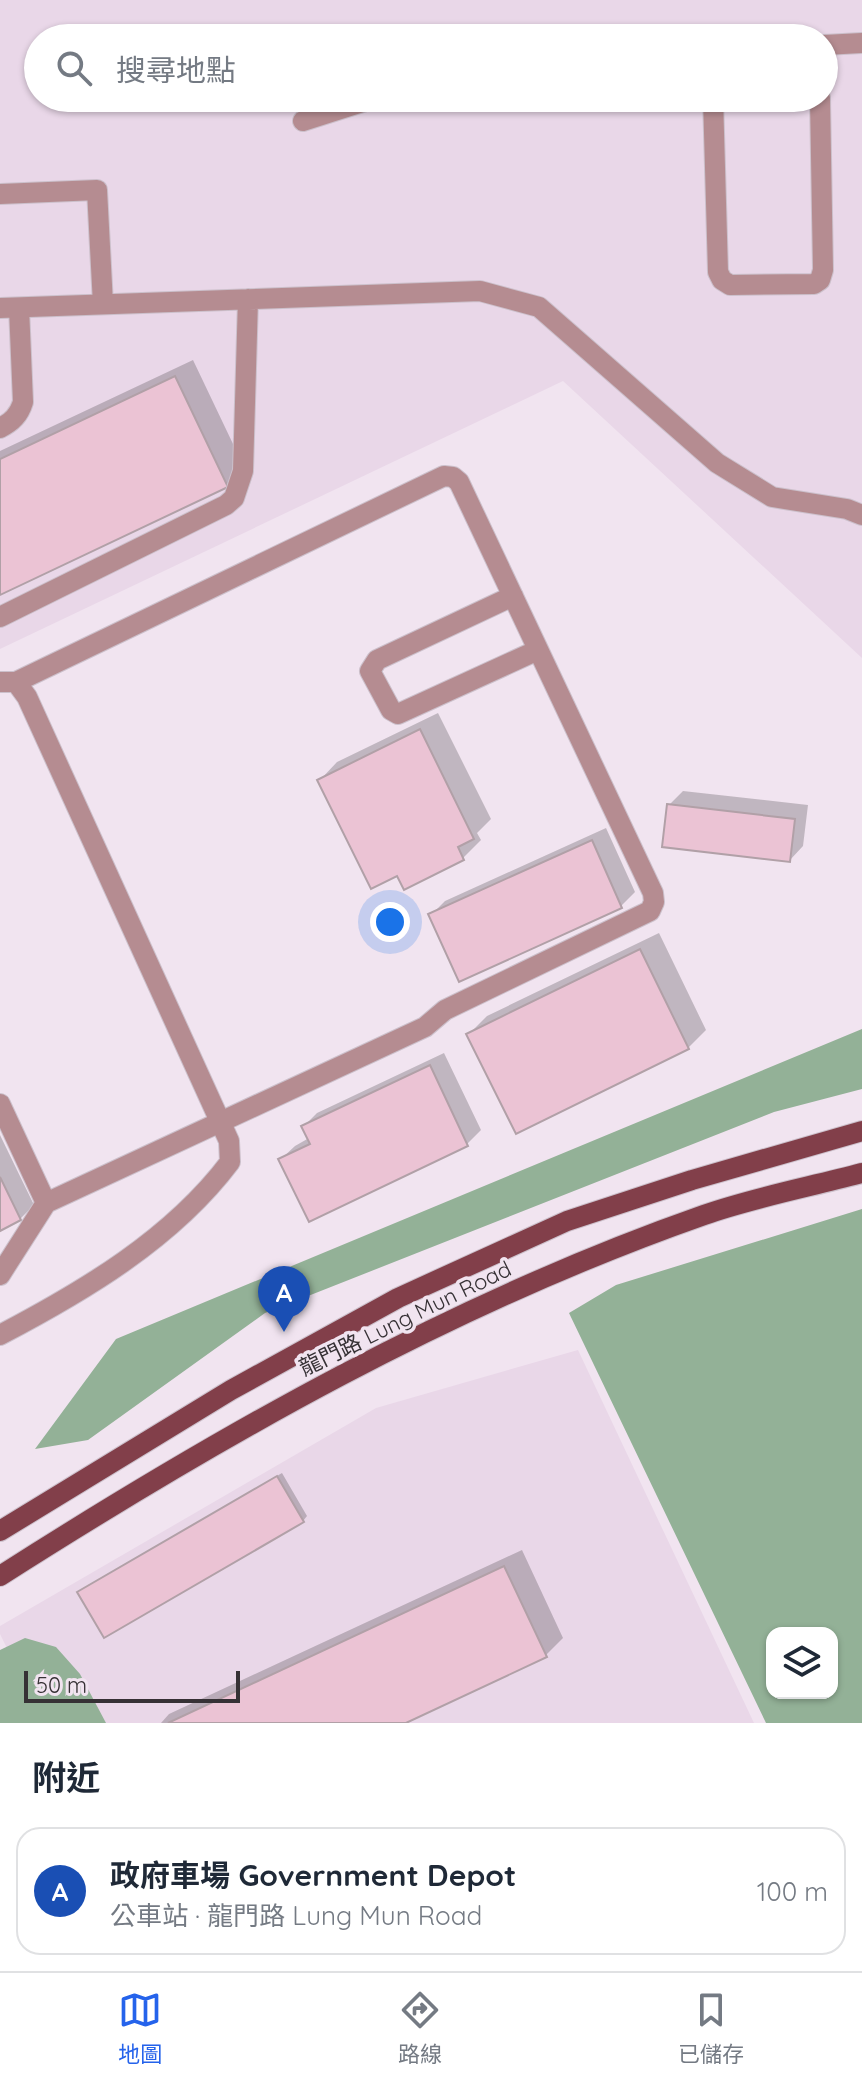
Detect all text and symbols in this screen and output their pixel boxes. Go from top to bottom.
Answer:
search box [24,24,838,112]
icon: search [52,46,96,90]
text: 搜尋地點 [116,51,236,89]
your location [370,902,410,942]
street label: 龍門路 Lung Mun Road [294,1254,516,1382]
pin: A [258,1266,310,1332]
map controls [766,1627,838,1699]
button: layers [766,1627,838,1699]
scale bar [24,1667,240,1703]
text: 50 m [36,1671,87,1699]
text: 附近 [32,1756,100,1799]
text: 政府車場 Government Depot [110,1856,516,1894]
text: A [52,1875,68,1908]
text: 100 m [757,1875,828,1908]
text: 公車站 · 龍門路 Lung Mun Road [110,1899,482,1932]
tab: 地圖 [118,1988,162,2068]
tab: 路線 [398,1988,442,2068]
tab: 已儲存 [678,1988,744,2068]

